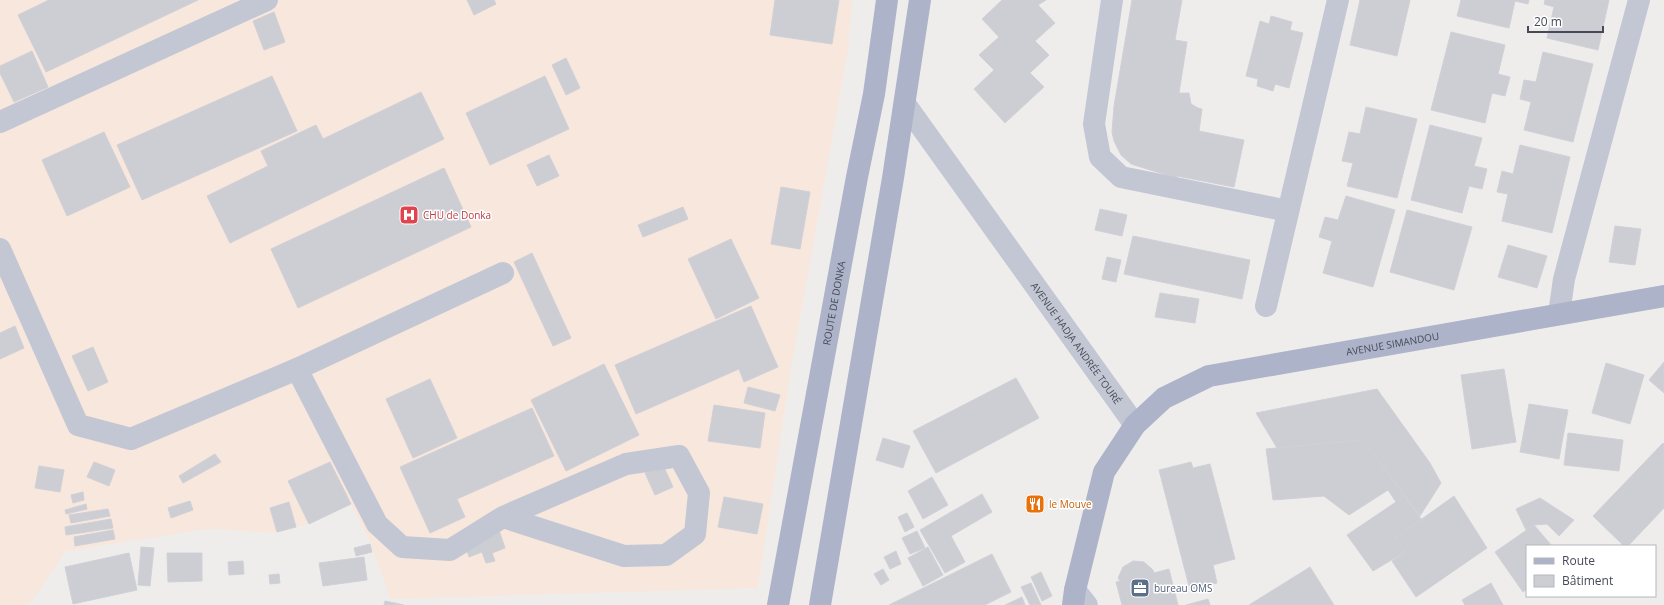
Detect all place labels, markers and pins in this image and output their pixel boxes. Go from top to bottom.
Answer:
hospital icon: CHU de Donka [398,204,420,226]
place label: CHU de Donka [423,208,491,222]
restaurant icon: le Mouve [1024,493,1046,515]
place label: le Mouve [1049,497,1092,511]
office icon: bureau OMS [1129,577,1151,599]
place label: bureau OMS [1154,581,1213,595]

